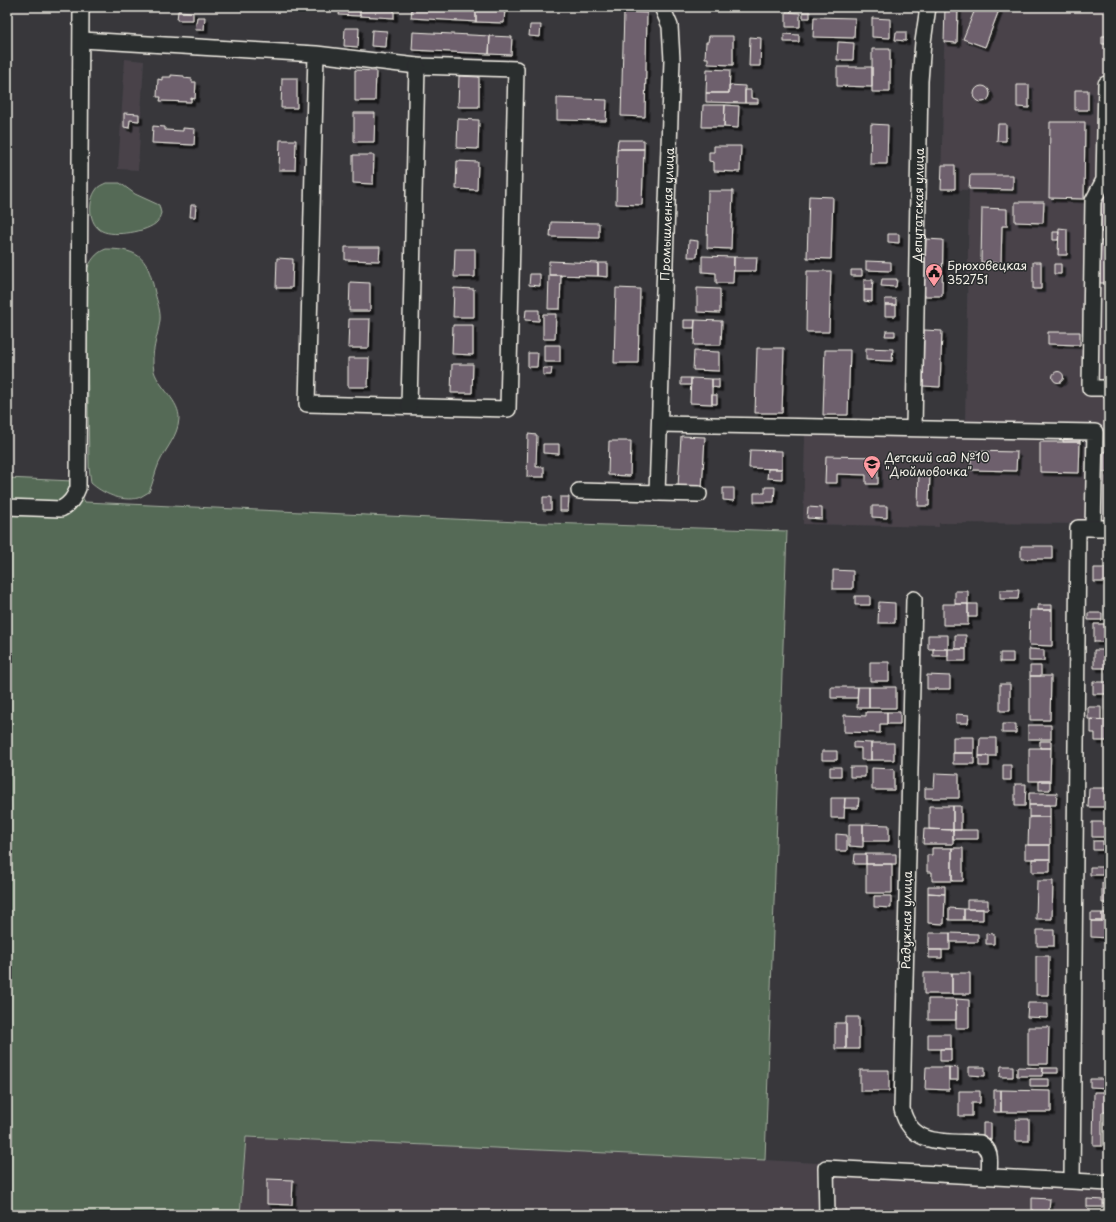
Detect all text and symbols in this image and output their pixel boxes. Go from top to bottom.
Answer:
street label: Промышленная улица [655,147,678,281]
street label: Депутатская улица [908,147,928,263]
place label: Брюховецкая 352751 [947,256,1027,288]
public building icon: Брюховецкая 352751 [924,262,944,287]
place label: Детский сад №10 "Дюймовочка" [884,448,990,480]
school or university icon: Детский сад №10 "Дюймовочка" [862,454,882,479]
street label: Радужная улица [896,870,916,969]

